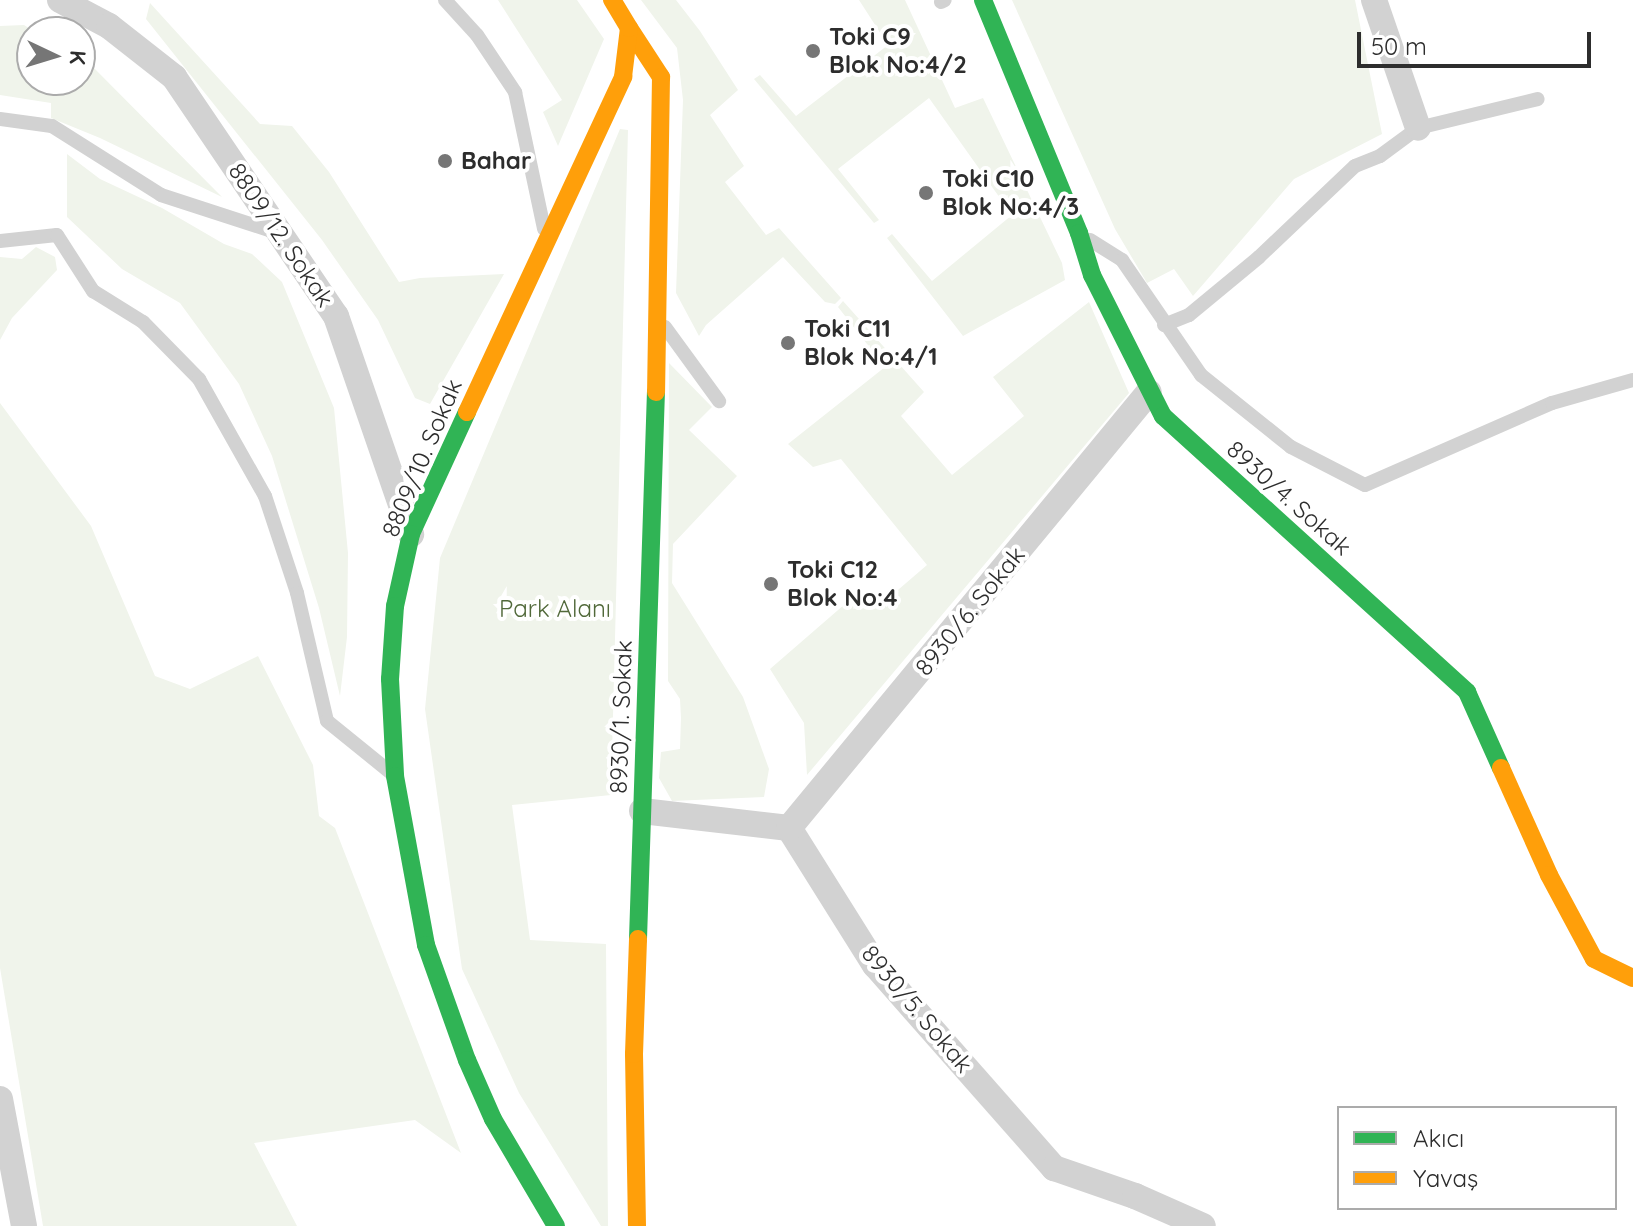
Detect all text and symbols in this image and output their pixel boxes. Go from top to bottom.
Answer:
north arrow [16,16,96,96]
scale bar [1361,16,1595,66]
place label: Toki C9 Blok No:4/2 [829,23,967,79]
text: 50 m [1371,31,1427,61]
marker: Toki C9 Blok No:4/2 [804,42,822,60]
text: K [63,49,92,66]
place label: Bahar [461,147,531,175]
marker: Bahar [436,152,454,170]
street label: 8809/12. Sokak [222,158,340,312]
place label: Toki C10 Blok No:4/3 [942,165,1079,221]
marker: Toki C10 Blok No:4/3 [917,184,935,202]
place label: Toki C11 Blok No:4/1 [804,315,937,371]
marker: Toki C11 Blok No:4/1 [779,334,797,352]
street label: 8809/10. Sokak [376,375,468,541]
street label: 8930/4. Sokak [1221,435,1357,561]
street label: 8930/6. Sokak [909,541,1031,681]
place label: Toki C12 Blok No:4 [787,556,898,612]
marker: Toki C12 Blok No:4 [762,575,780,593]
park label: Park Alanı [499,595,611,623]
street label: 8930/1. Sokak [604,640,638,794]
street label: 8930/5. Sokak [855,940,979,1078]
legend [1337,1106,1617,1210]
text: Akıcı [1413,1123,1464,1153]
text: Yavaş [1413,1163,1478,1193]

